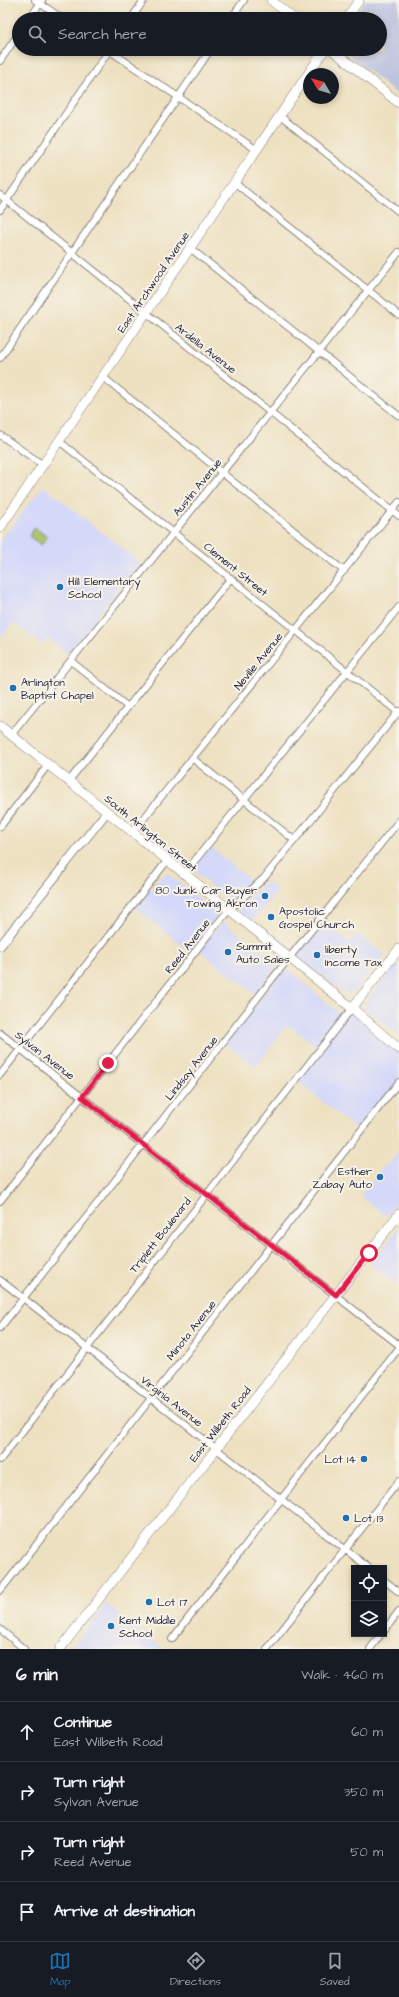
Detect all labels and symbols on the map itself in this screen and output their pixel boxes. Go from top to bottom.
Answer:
north arrow [303,68,339,104]
street label: East Archwood Avenue [114,229,193,336]
street label: Ardella Avenue [172,320,239,377]
street label: Austin Avenue [170,455,225,519]
street label: Clement Street [201,539,271,600]
place label: Hill Elementary School [68,574,141,602]
marker: Hill Elementary School [55,582,65,592]
street label: Neville Avenue [231,629,286,693]
place label: Arlington Baptist Chapel [21,675,94,703]
marker: Arlington Baptist Chapel [8,683,18,693]
street label: South Arlington Street [101,791,201,877]
place label: 80 Junk Car Buyer Towing Akron [155,883,257,912]
marker: 80 Junk Car Buyer Towing Akron [260,891,270,901]
place label: Apostolic Gospel Church [279,904,354,932]
marker: Apostolic Gospel Church [266,912,276,922]
street label: Reed Avenue [161,916,214,977]
place label: Summit Auto Sales [236,939,290,967]
place label: liberty Income Tax [325,942,383,970]
marker: Summit Auto Sales [223,947,233,957]
marker: liberty Income Tax [312,950,322,960]
street label: Sylvan Avenue [11,1027,78,1084]
street label: Lindsay Avenue [162,1033,222,1104]
route end [99,1054,117,1072]
place label: Esther Zabay Auto [312,1164,373,1193]
marker: Esther Zabay Auto [375,1172,385,1182]
street label: Triplett Boulevard [126,1194,195,1276]
route start [360,1244,378,1262]
street label: Minota Avenue [163,1297,220,1364]
street label: Virginia Avenue [137,1372,206,1431]
street label: East Wilbeth Road [186,1383,255,1465]
place label: Lot 14 [324,1452,357,1467]
marker: Lot 14 [359,1454,369,1464]
place label: Lot 13 [354,1511,384,1526]
marker: Lot 13 [341,1513,351,1523]
place label: Lot 17 [157,1595,188,1610]
marker: Lot 17 [144,1597,154,1607]
place label: Kent Middle School [119,1613,176,1641]
marker: Kent Middle School [106,1621,116,1631]

